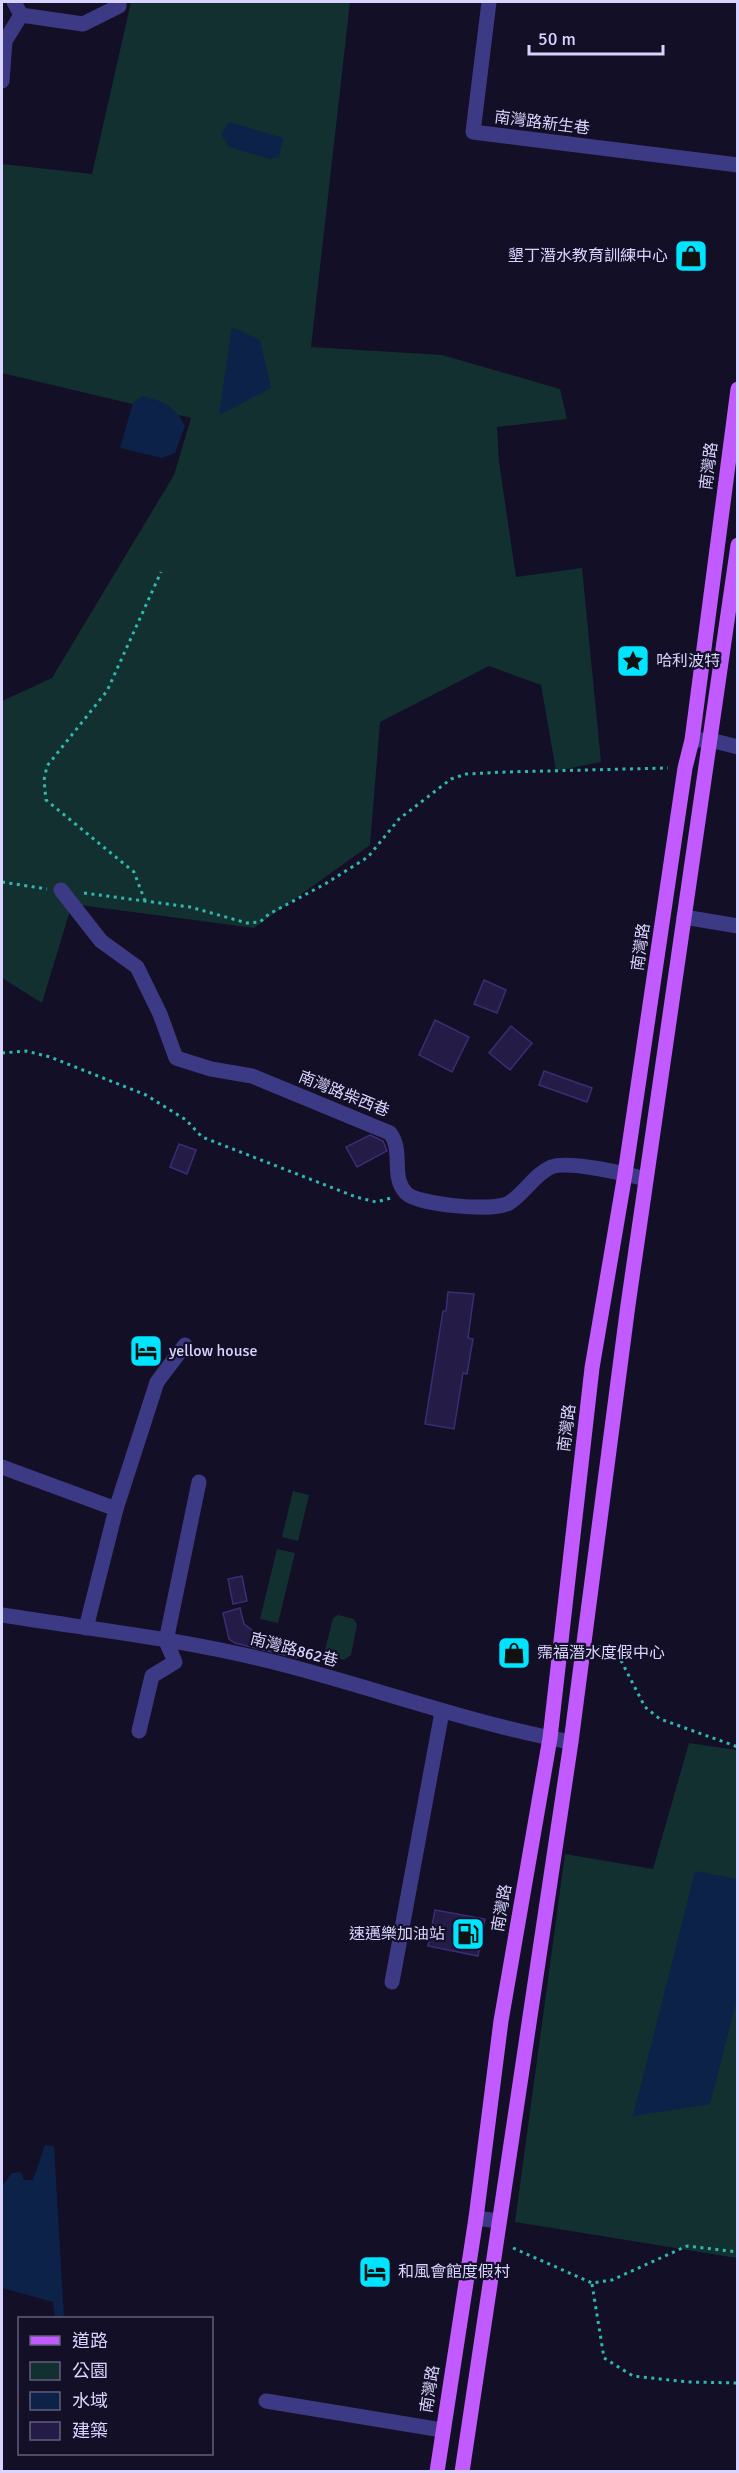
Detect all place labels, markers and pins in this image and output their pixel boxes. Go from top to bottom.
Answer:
shop icon: 墾丁潛水教育訓練中心 [673,238,709,274]
place label: 墾丁潛水教育訓練中心 [508,246,668,266]
place icon: 哈利波特 [615,643,651,679]
place label: 哈利波特 [656,651,720,671]
hotel icon: yellow house [128,1333,164,1369]
place label: yellow house [169,1341,257,1361]
shop icon: 霈福潛水度假中心 [496,1635,532,1671]
place label: 霈福潛水度假中心 [537,1643,665,1663]
fuel station icon: 速邁樂加油站 [450,1916,486,1952]
place label: 速邁樂加油站 [349,1924,445,1944]
hotel icon: 和風會館度假村 [357,2254,393,2290]
place label: 和風會館度假村 [398,2262,510,2282]

